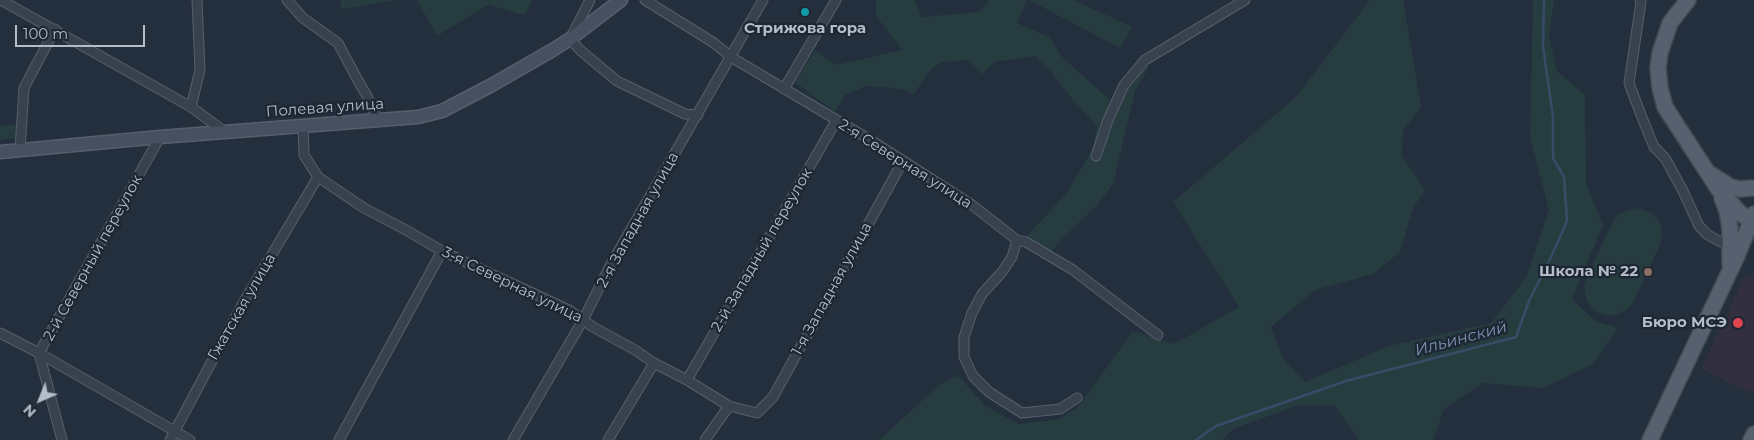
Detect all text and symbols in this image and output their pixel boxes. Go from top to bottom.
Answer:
marker: Стрижова гора [799,6,811,18]
scale bar [18,15,148,47]
place label: Стрижова гора [744,20,866,38]
text: 100 m [23,24,68,43]
street label: Полевая улица [265,95,385,121]
street label: 2-я Северная улица [835,116,975,212]
street label: 2-я Западная улица [593,149,683,291]
street label: 2-й Западный переулок [708,165,816,335]
street label: 2-й Северный переулок [40,172,146,344]
street label: 1-я Западная улица [788,219,876,359]
street label: 3-я Северная улица [439,243,585,327]
street label: Гжатская улица [204,250,280,364]
place label: Школа № 22 [1539,263,1638,281]
marker: Школа № 22 [1642,266,1654,278]
place label: Бюро МСЭ [1642,314,1727,332]
marker: Бюро МСЭ [1731,316,1745,330]
water label: Ильинский [1413,317,1509,361]
north arrow [15,375,65,425]
text: N [19,400,40,421]

